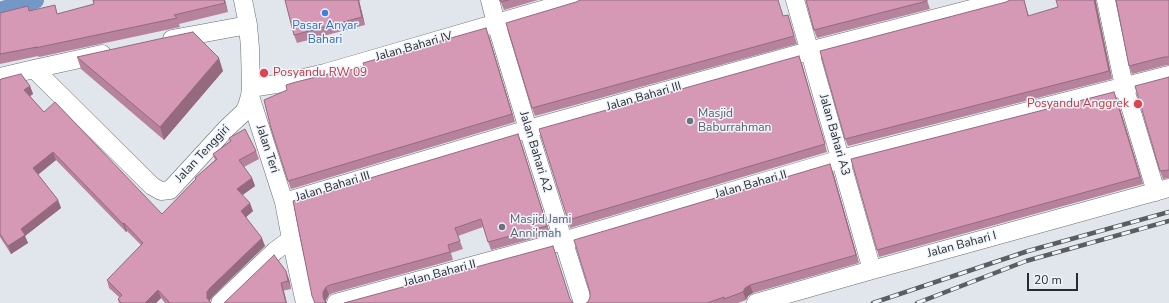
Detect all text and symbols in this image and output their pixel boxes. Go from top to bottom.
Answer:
marker: Pasar Anyar Bahari [320,8,330,18]
place label: Pasar Anyar Bahari [292,19,358,47]
street label: Jalan Bahari IV [374,29,454,65]
place label: Posyandu RW 09 [273,66,367,80]
marker: Posyandu RW 09 [258,67,270,79]
street label: Jalan Bahari III [605,79,683,115]
street label: Jalan Bahari A3 [816,93,852,177]
place label: Posyandu Anggrek [1027,97,1129,111]
marker: Posyandu Anggrek [1132,98,1144,110]
place label: Masjid Baburrahman [698,107,771,135]
street label: Jalan Bahari A2 [516,110,554,194]
marker: Masjid Baburrahman [685,116,695,126]
street label: Jalan Tenggiri [173,122,233,186]
street label: Jalan Teri [252,123,282,175]
street label: Jalan Bahari II [713,168,789,202]
street label: Jalan Bahari III [294,169,372,205]
place label: Masjid Jami Anni'mah [510,213,571,241]
marker: Masjid Jami Anni'mah [497,222,507,232]
street label: Jalan Bahari I [926,229,998,261]
street label: Jalan Bahari II [402,257,478,291]
scale bar [1029,265,1080,291]
text: 20 m [1034,272,1062,288]

